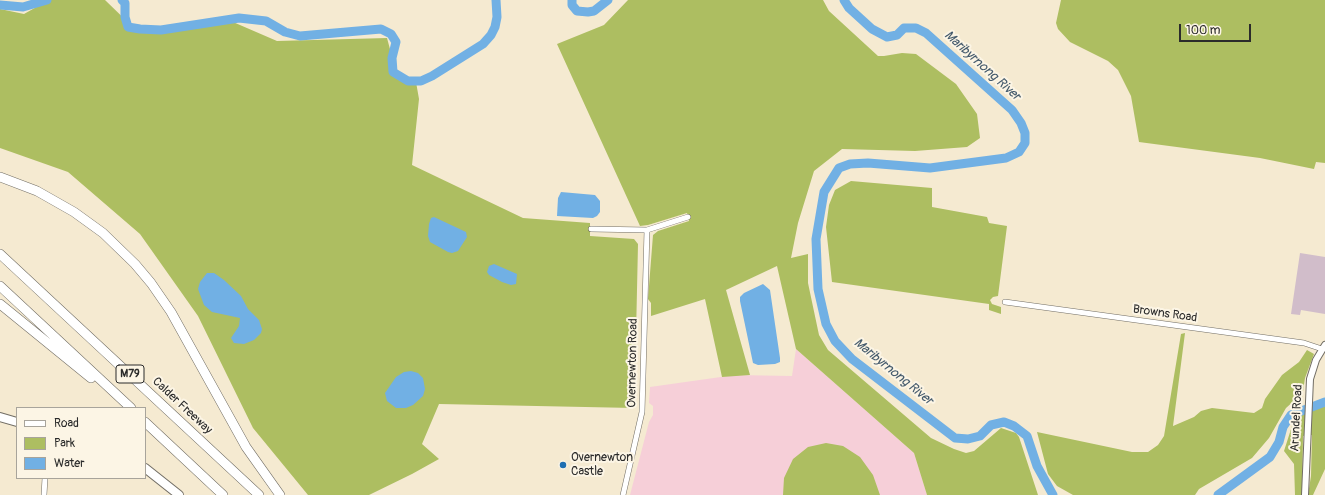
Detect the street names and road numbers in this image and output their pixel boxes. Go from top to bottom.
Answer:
street label: Browns Road [1132,302,1198,326]
street label: Overnewton Road [625,318,641,408]
road number: M79 [116,365,144,383]
street label: Calder Freeway [149,375,215,437]
street label: Arundel Road [1288,384,1306,452]

